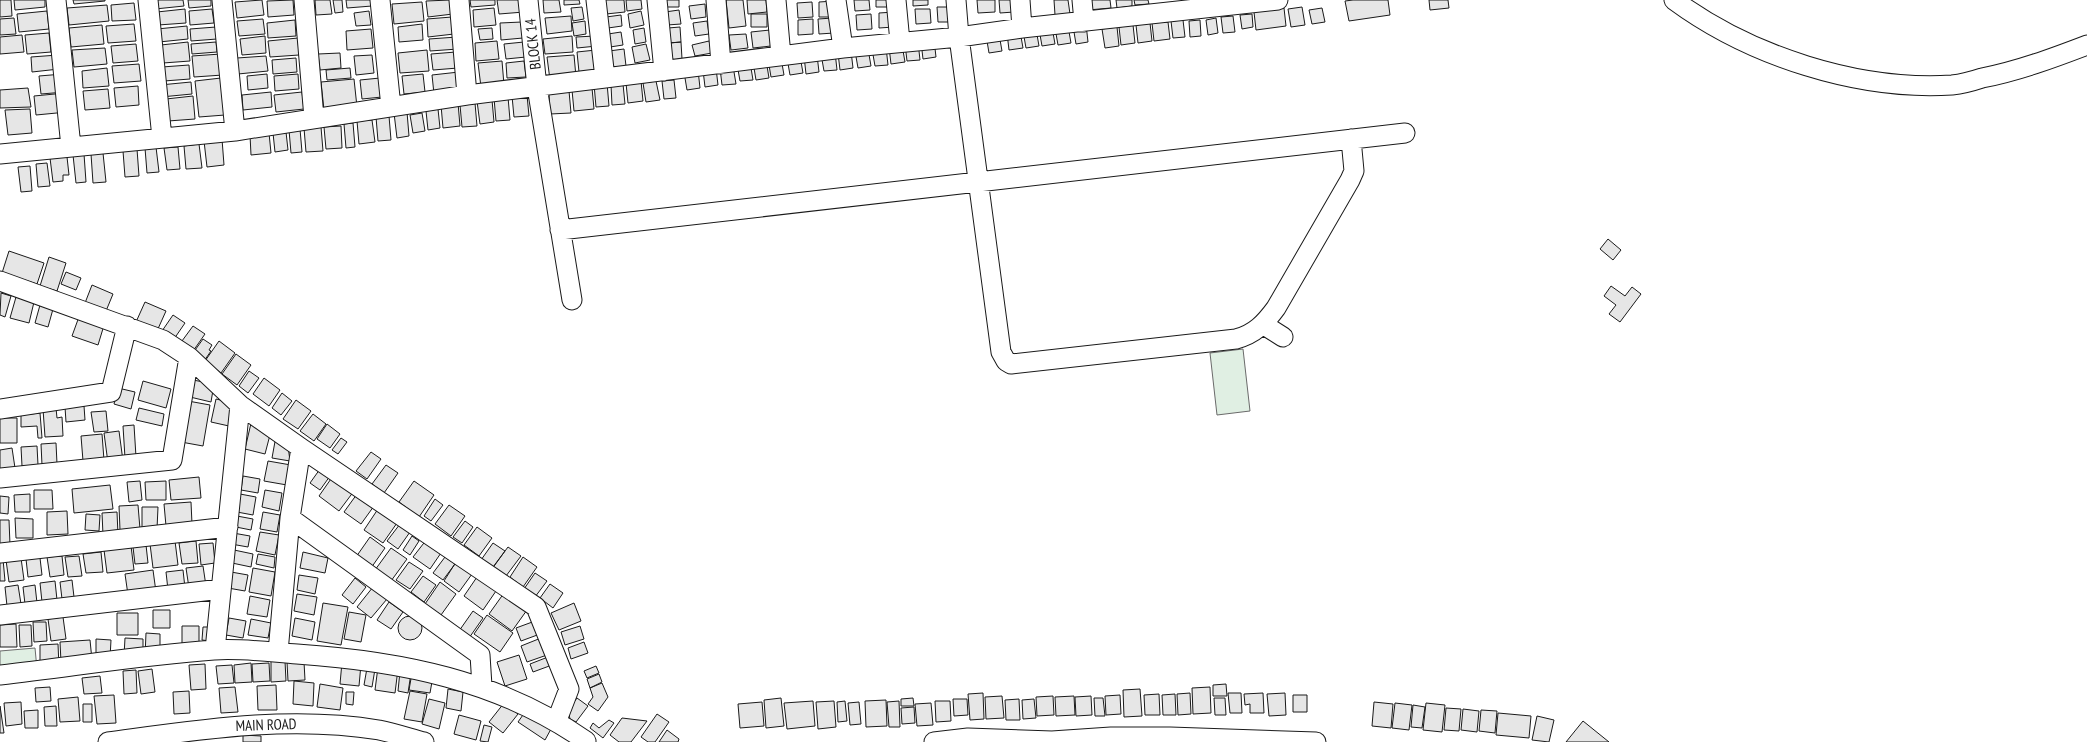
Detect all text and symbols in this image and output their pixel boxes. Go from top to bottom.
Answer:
street label: BLOCK 14 [520,17,545,71]
street label: MAIN ROAD [235,714,297,735]

